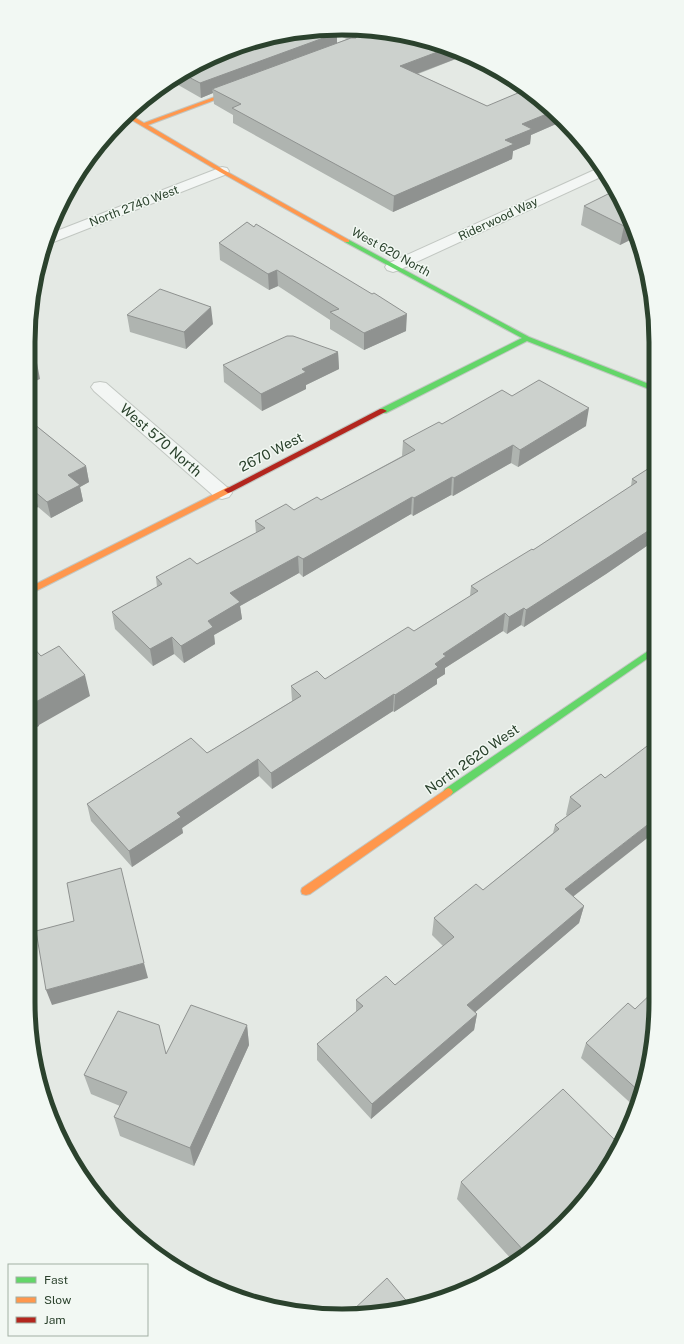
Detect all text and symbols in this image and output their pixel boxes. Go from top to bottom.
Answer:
street label: North 2740 West [87,182,181,229]
street label: Riderwood Way [456,194,541,244]
street label: West 620 North [349,225,433,279]
street label: West 570 North [117,400,205,480]
street label: 2670 West [236,429,306,475]
street label: North 2620 West [422,721,522,797]
legend [8,1264,148,1336]
text: Fast [44,1273,69,1287]
text: Slow [44,1293,72,1307]
text: Jam [44,1313,66,1327]

